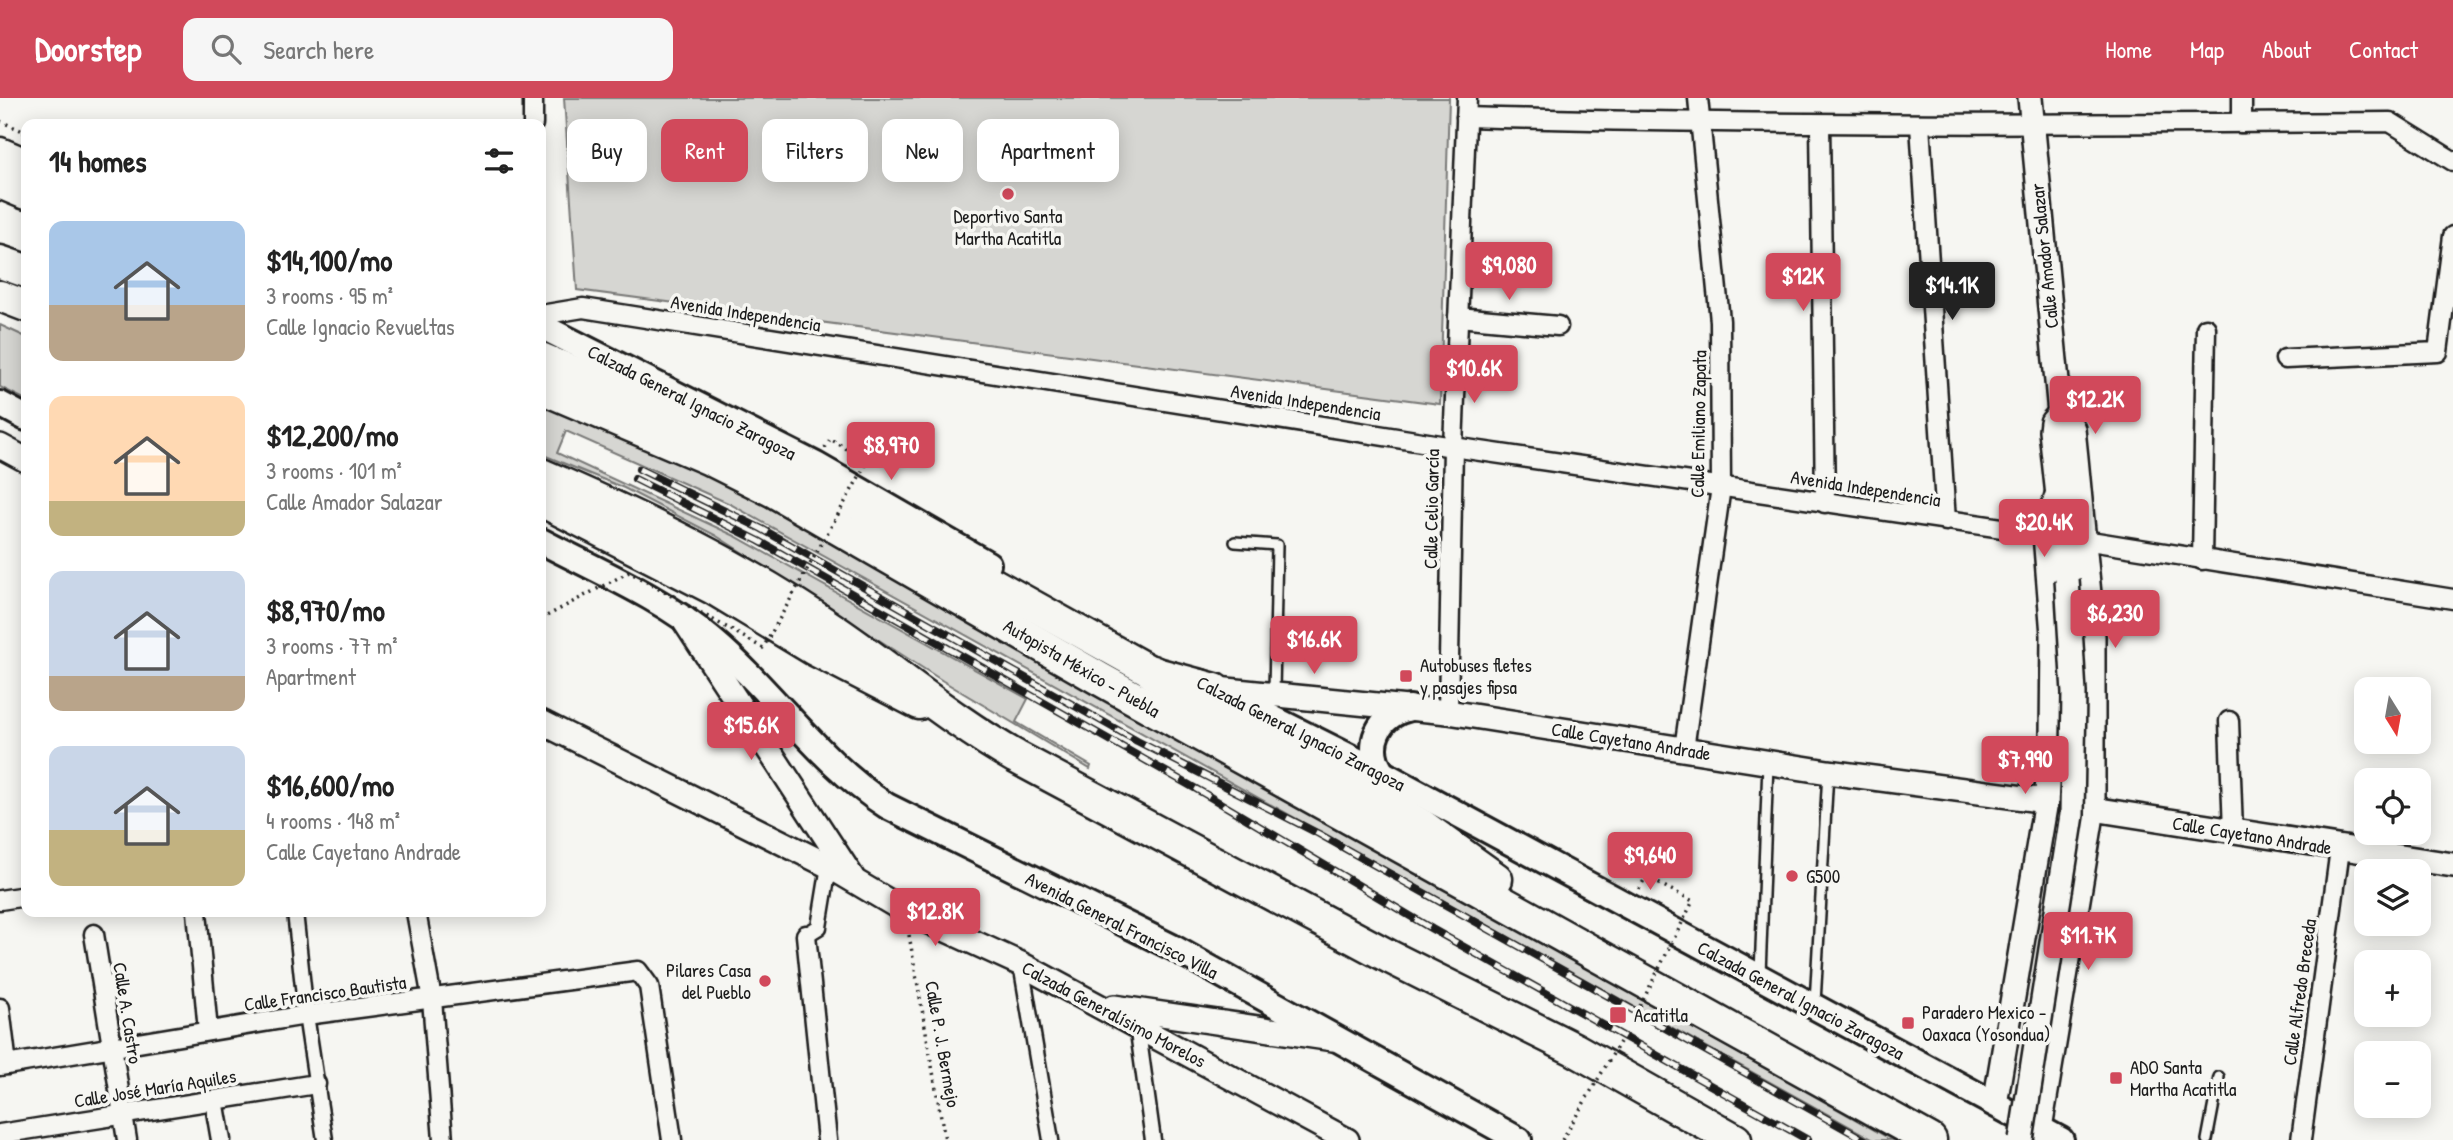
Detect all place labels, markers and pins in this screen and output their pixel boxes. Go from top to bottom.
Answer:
marker: Deportivo Santa Martha Acatitla [1000,186,1016,202]
place label: Deportivo Santa Martha Acatitla [954,203,1063,251]
pin: $9,080 [1452,242,1566,302]
pin: $12K [1762,254,1844,313]
pin: $14.1K [1895,262,2009,322]
pin: $10.6K [1417,345,1531,405]
pin: $12.2K [2038,376,2152,436]
pin: $8,970 [834,422,948,482]
pin: $20.4K [1987,500,2101,559]
pin: $6,230 [2058,590,2172,650]
pin: $16.6K [1257,616,1371,676]
place label: Autobuses fletes y pasajes fipsa [1420,652,1532,700]
marker: Autobuses fletes y pasajes fipsa [1398,668,1414,684]
pin: $15.6K [694,702,808,762]
pin: $7,990 [1968,736,2082,796]
pin: $9,640 [1593,832,1707,892]
place label: G500 [1806,863,1840,889]
marker: G500 [1784,868,1800,884]
pin: $12.8K [878,888,992,948]
pin: $11.7K [2031,912,2145,972]
place label: Pilares Casa del Pueblo [666,957,752,1005]
marker: Pilares Casa del Pueblo [757,973,773,989]
place label: Paradero Mexico - Oaxaca (Yosondua) [1922,999,2051,1047]
place label: Acatitla [1634,1002,1688,1028]
marker: Acatitla [1608,1005,1628,1025]
marker: Paradero Mexico - Oaxaca (Yosondua) [1900,1015,1916,1031]
place label: ADO Santa Martha Acatitla [2130,1054,2237,1102]
marker: ADO Santa Martha Acatitla [2108,1070,2124,1086]

